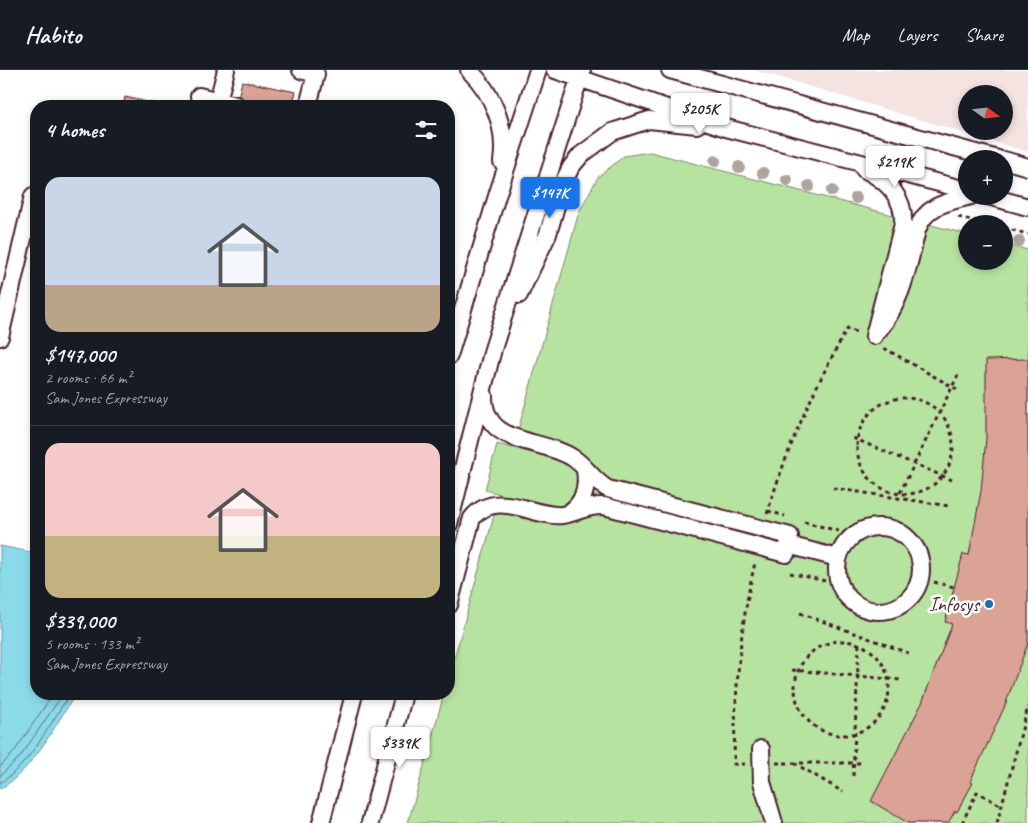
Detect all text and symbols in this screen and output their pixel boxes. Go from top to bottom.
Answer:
text: Habito [25,20,81,50]
text: Map [842,24,870,46]
text: Layers [898,24,937,46]
text: Share [965,24,1003,46]
north arrow [958,85,1012,140]
map controls [958,85,1013,270]
pin: $205K [665,92,735,135]
text: $205K [682,99,718,119]
icon: filters [412,116,440,144]
text: 4 homes [45,117,104,143]
pin: $219K [860,146,930,188]
button: + [958,150,1013,205]
text: $219K [877,152,913,172]
pin: $147K [515,176,585,219]
text: $147K [532,183,568,203]
icon: home [198,210,288,300]
button: − [958,215,1013,270]
text: $147,000 [45,342,115,368]
text: 2 rooms · 66 m² [45,368,131,388]
text: Sam Jones Expressway [45,388,167,408]
icon: home [198,475,288,565]
place label: Infosys [929,592,981,617]
marker: Infosys [983,598,995,610]
text: $339,000 [45,608,115,634]
text: 5 rooms · 133 m² [45,634,139,654]
text: Sam Jones Expressway [45,654,167,674]
pin: $339K [365,726,435,769]
text: $339K [382,733,418,753]

